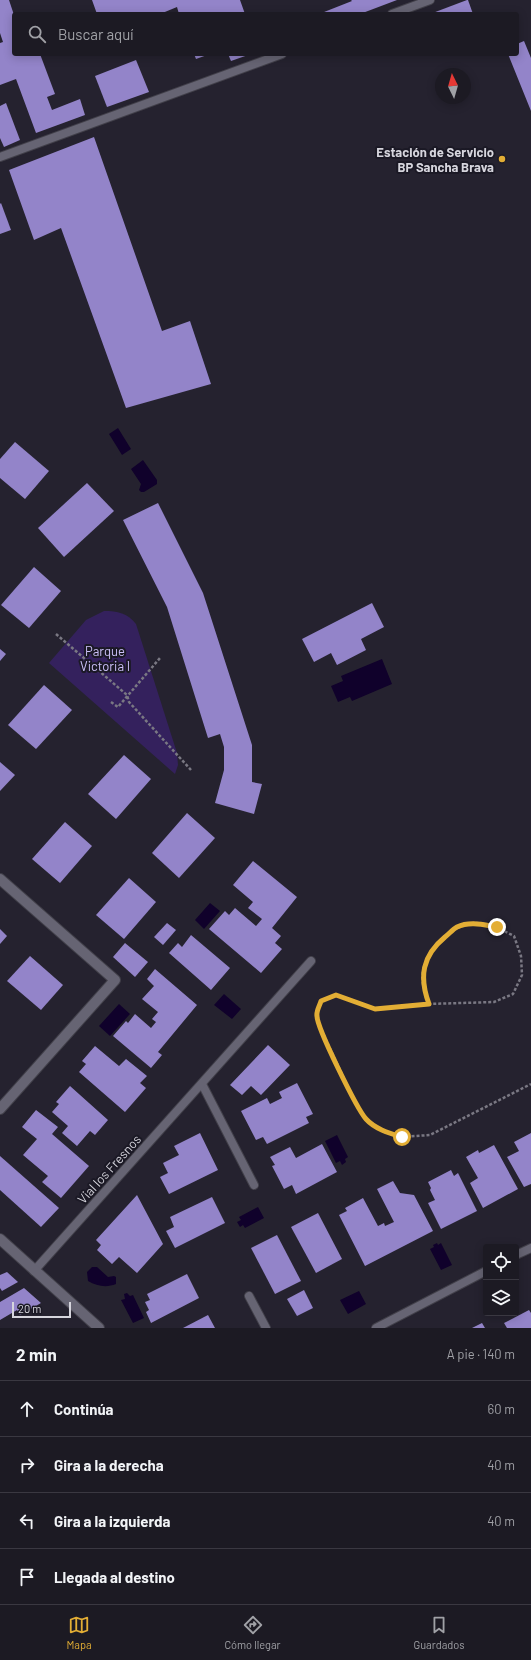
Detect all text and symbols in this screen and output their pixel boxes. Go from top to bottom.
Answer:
search box [12,12,519,56]
icon: search [26,23,48,45]
text: Buscar aquí [58,25,134,43]
north arrow [435,68,471,104]
place label: Estación de Servicio BP Sancha Brava [376,144,494,175]
marker: Estación de Servicio BP Sancha Brava [497,154,507,164]
park label: Parque Victoria I [80,643,130,674]
route end [488,918,506,936]
route start [393,1128,411,1146]
street label: Vial los Fresnos [74,1131,144,1207]
map controls [483,1244,519,1316]
button: locate [483,1244,519,1280]
button: layers [483,1280,519,1316]
scale bar [12,1300,71,1319]
text: 20 m [18,1302,41,1315]
text: 2 min [16,1344,57,1364]
text: A pie · 140 m [447,1346,515,1362]
icon: ahead [16,1398,38,1420]
text: Continúa [54,1400,114,1418]
text: 60 m [488,1401,515,1417]
icon: right [16,1454,38,1476]
text: Gira a la derecha [54,1456,164,1474]
text: 40 m [487,1457,515,1473]
icon: left [16,1510,38,1532]
text: Gira a la izquierda [54,1512,170,1530]
text: 40 m [487,1513,515,1529]
icon: arrive [16,1566,38,1588]
text: Llegada al destino [54,1568,175,1586]
tab: Mapa [66,1614,92,1651]
tab: Cómo llegar [224,1614,281,1651]
tab: Guardados [413,1614,465,1651]

